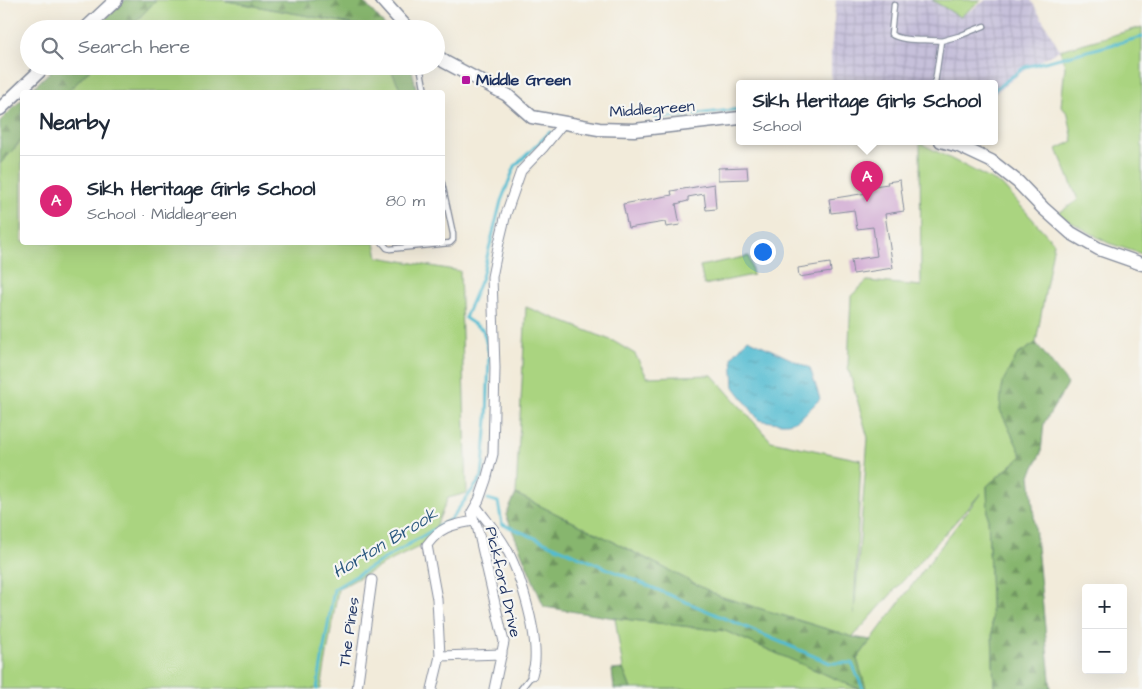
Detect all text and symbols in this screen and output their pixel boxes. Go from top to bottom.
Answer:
search box [20,20,445,75]
icon: search [38,34,66,62]
text: Search here [78,34,190,61]
place label: Middle Green [476,69,571,91]
marker: Middle Green [460,74,472,86]
popup [736,80,998,145]
text: Sikh Heritage Girls School [753,88,981,115]
street label: Middlegreen [609,95,696,124]
text: Nearby [40,108,110,137]
text: School [753,115,802,137]
pin: A [851,161,883,202]
text: Sikh Heritage Girls School [87,176,316,203]
text: A [51,190,61,212]
text: 80 m [386,190,425,212]
text: School · Middlegreen [87,203,237,225]
your location [750,239,776,265]
water label: Horton Brook [328,501,443,584]
street label: Pickford Drive [480,524,527,640]
map controls [1082,584,1127,674]
button: + [1082,584,1127,629]
street label: The Pines [333,596,365,668]
button: − [1082,629,1127,674]

